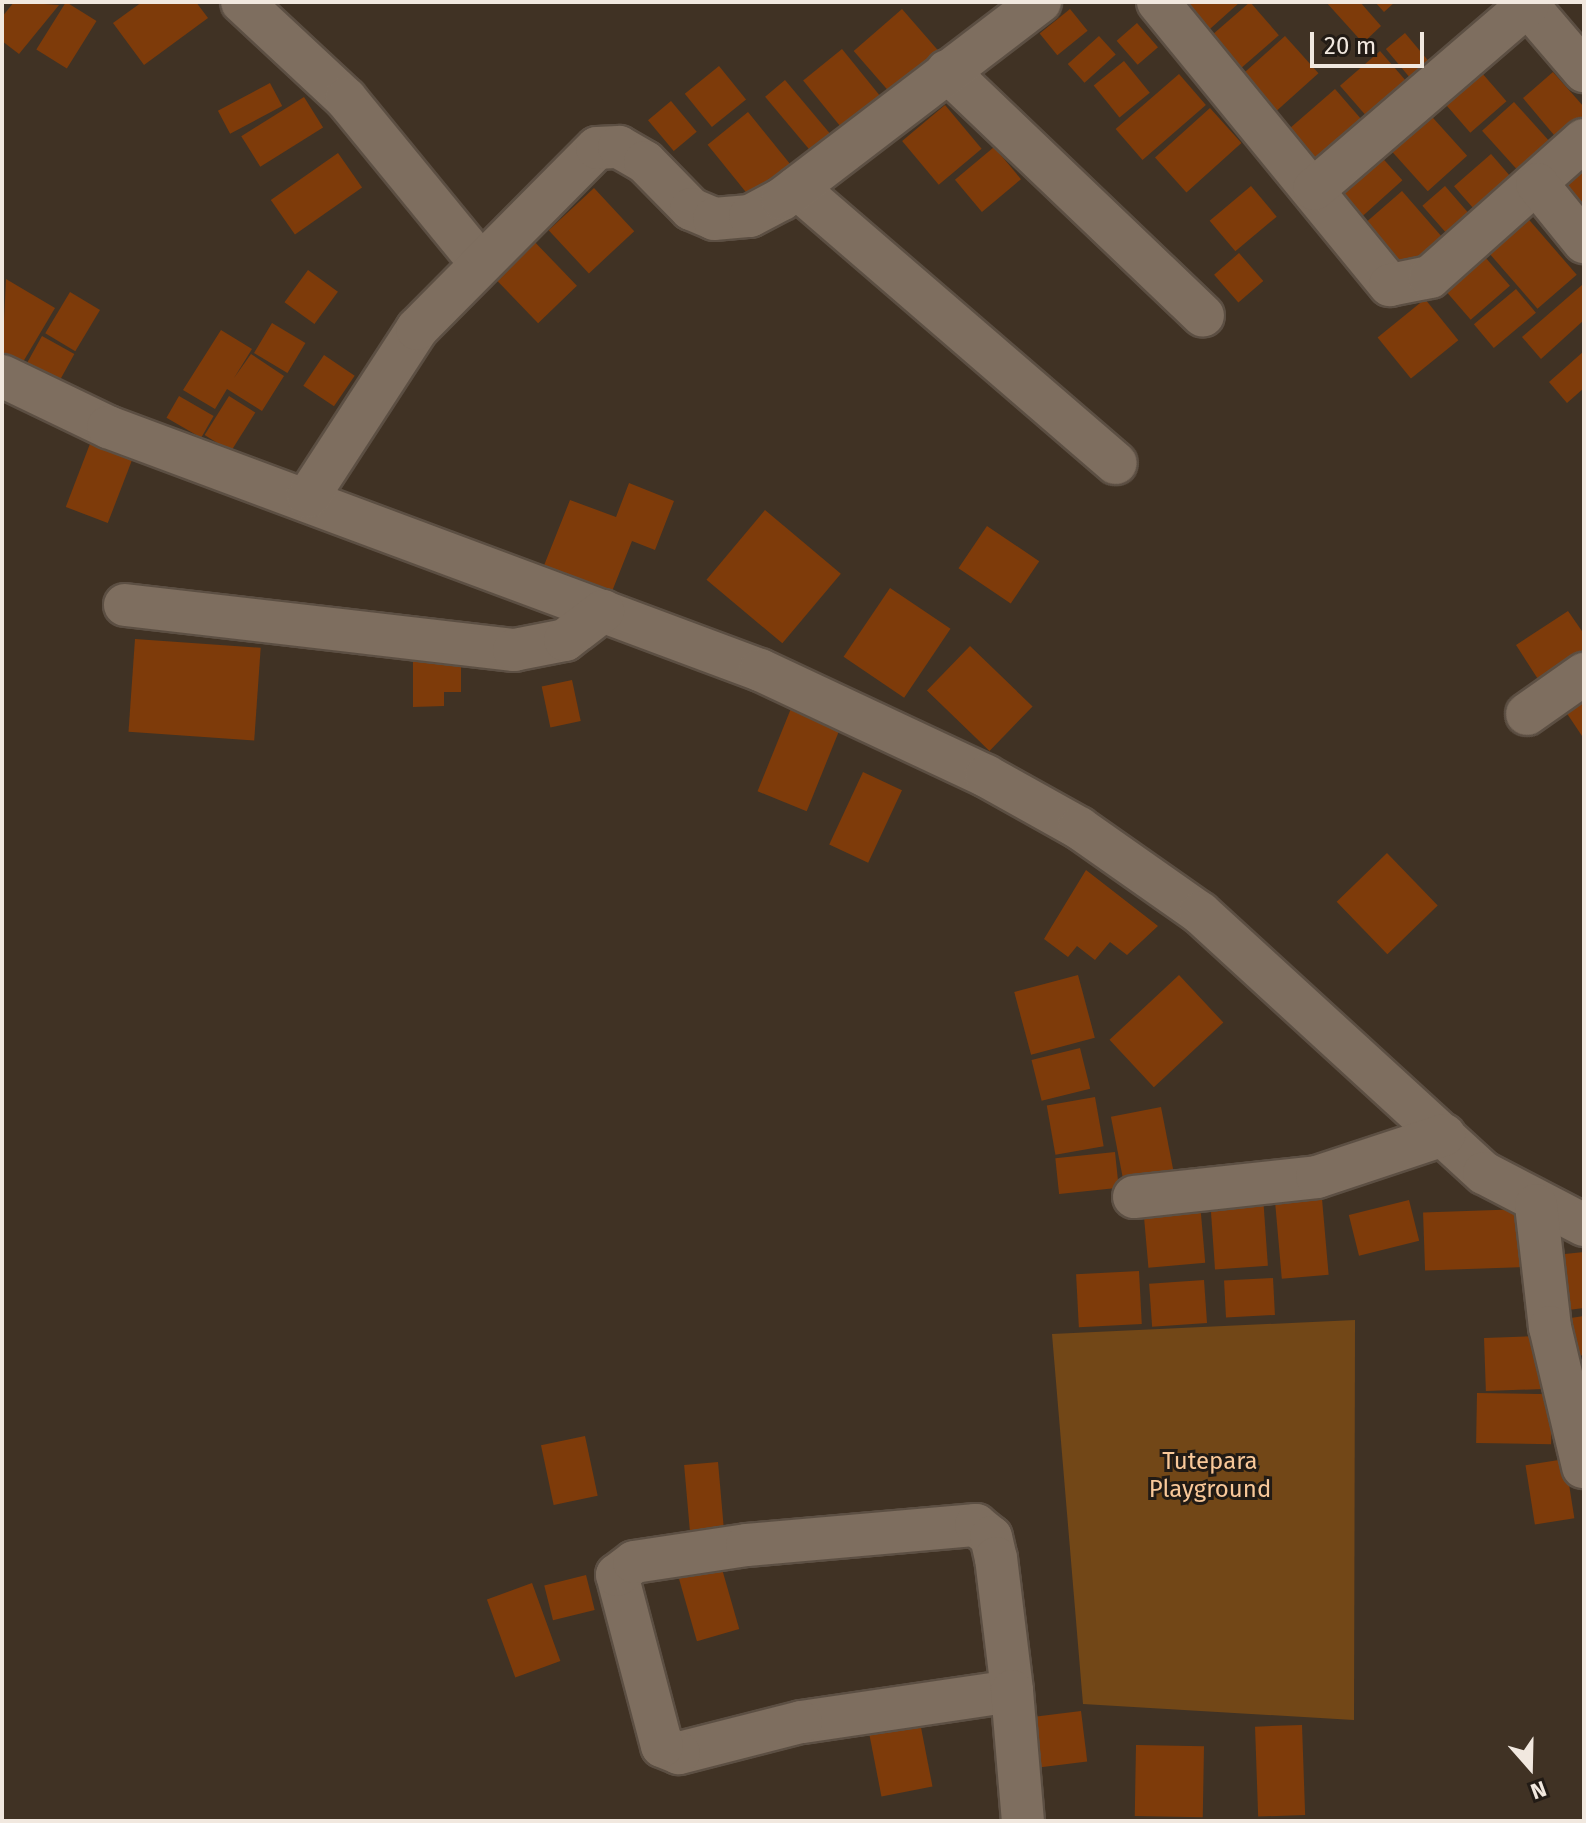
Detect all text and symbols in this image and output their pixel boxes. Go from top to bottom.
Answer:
scale bar [1314,16,1428,66]
text: 20 m [1324,32,1376,60]
park label: Tutepara Playground [1149,1448,1271,1504]
north arrow [1490,1727,1570,1807]
text: N [1527,1775,1550,1805]

